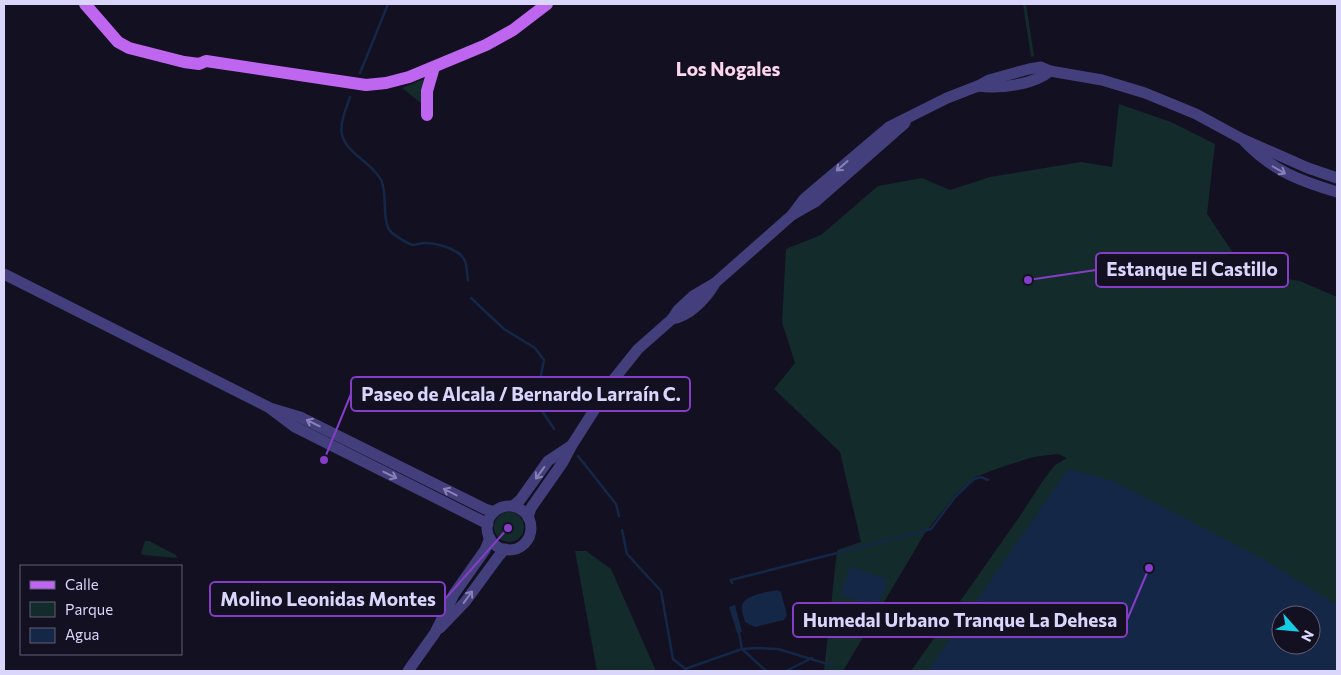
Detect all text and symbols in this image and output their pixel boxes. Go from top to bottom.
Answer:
district label: Los Nogales [676,57,780,80]
one-way arrow [836,160,849,171]
one-way arrow [1272,165,1287,175]
callout: Estanque El Castillo [1096,253,1288,287]
text: Estanque El Castillo [1106,257,1278,280]
callout: Paseo de Alcala / Bernardo Larraín C. [351,377,690,411]
text: Paseo de Alcala / Bernardo Larraín C. [361,382,681,405]
one-way arrow [305,418,320,428]
one-way arrow [535,466,545,480]
one-way arrow [383,470,398,480]
one-way arrow [443,487,458,496]
legend [20,565,182,655]
text: Calle [65,575,99,593]
callout: Molino Leonidas Montes [210,582,445,616]
text: Molino Leonidas Montes [220,587,436,610]
one-way arrow [463,590,473,604]
text: Parque [65,600,113,618]
callout: Humedal Urbano Tranque La Dehesa [793,603,1127,637]
north arrow [1271,605,1321,655]
text: Humedal Urbano Tranque La Dehesa [803,608,1117,631]
text: Agua [65,625,99,643]
text: N [1298,628,1318,645]

